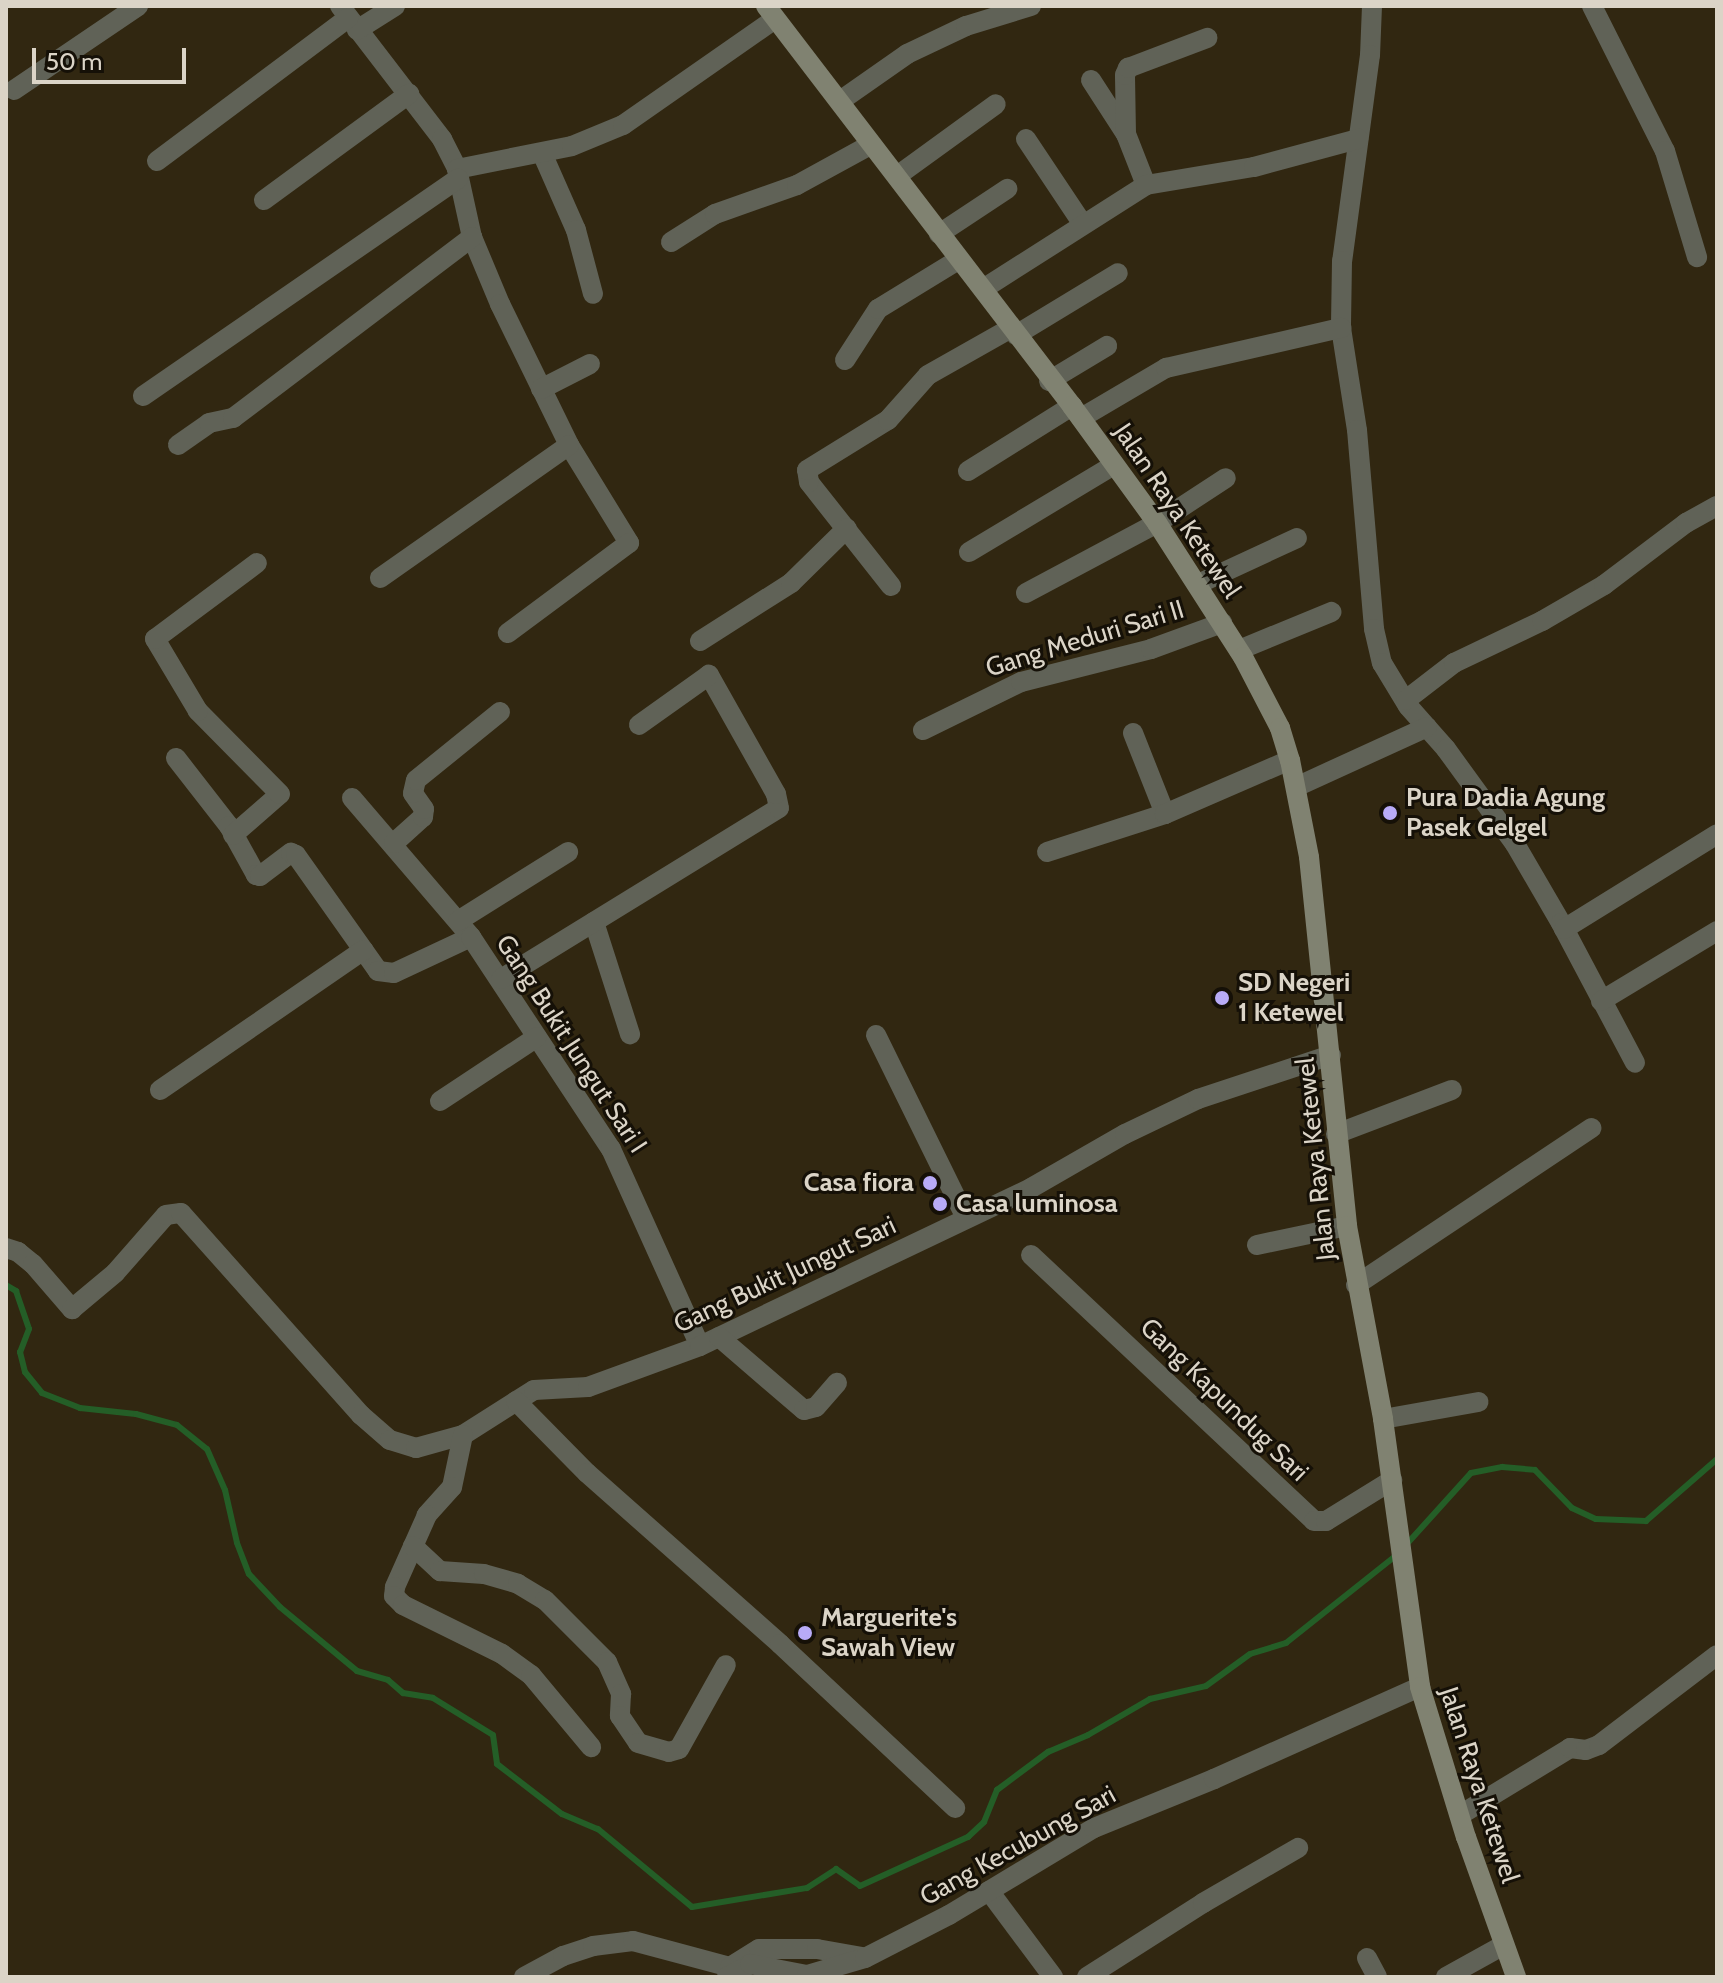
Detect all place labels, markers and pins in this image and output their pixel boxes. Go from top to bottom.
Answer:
place label: Pura Dadia Agung Pasek Gelgel [1406,782,1605,844]
marker: Pura Dadia Agung Pasek Gelgel [1381,804,1399,822]
place label: SD Negeri 1 Ketewel [1238,967,1350,1028]
marker: SD Negeri 1 Ketewel [1213,989,1231,1007]
place label: Casa fiora [804,1167,914,1199]
marker: Casa fiora [921,1174,939,1192]
place label: Casa luminosa [956,1188,1118,1220]
marker: Casa luminosa [931,1195,949,1213]
place label: Marguerite's Sawah View [821,1602,957,1664]
marker: Marguerite's Sawah View [796,1624,814,1642]

